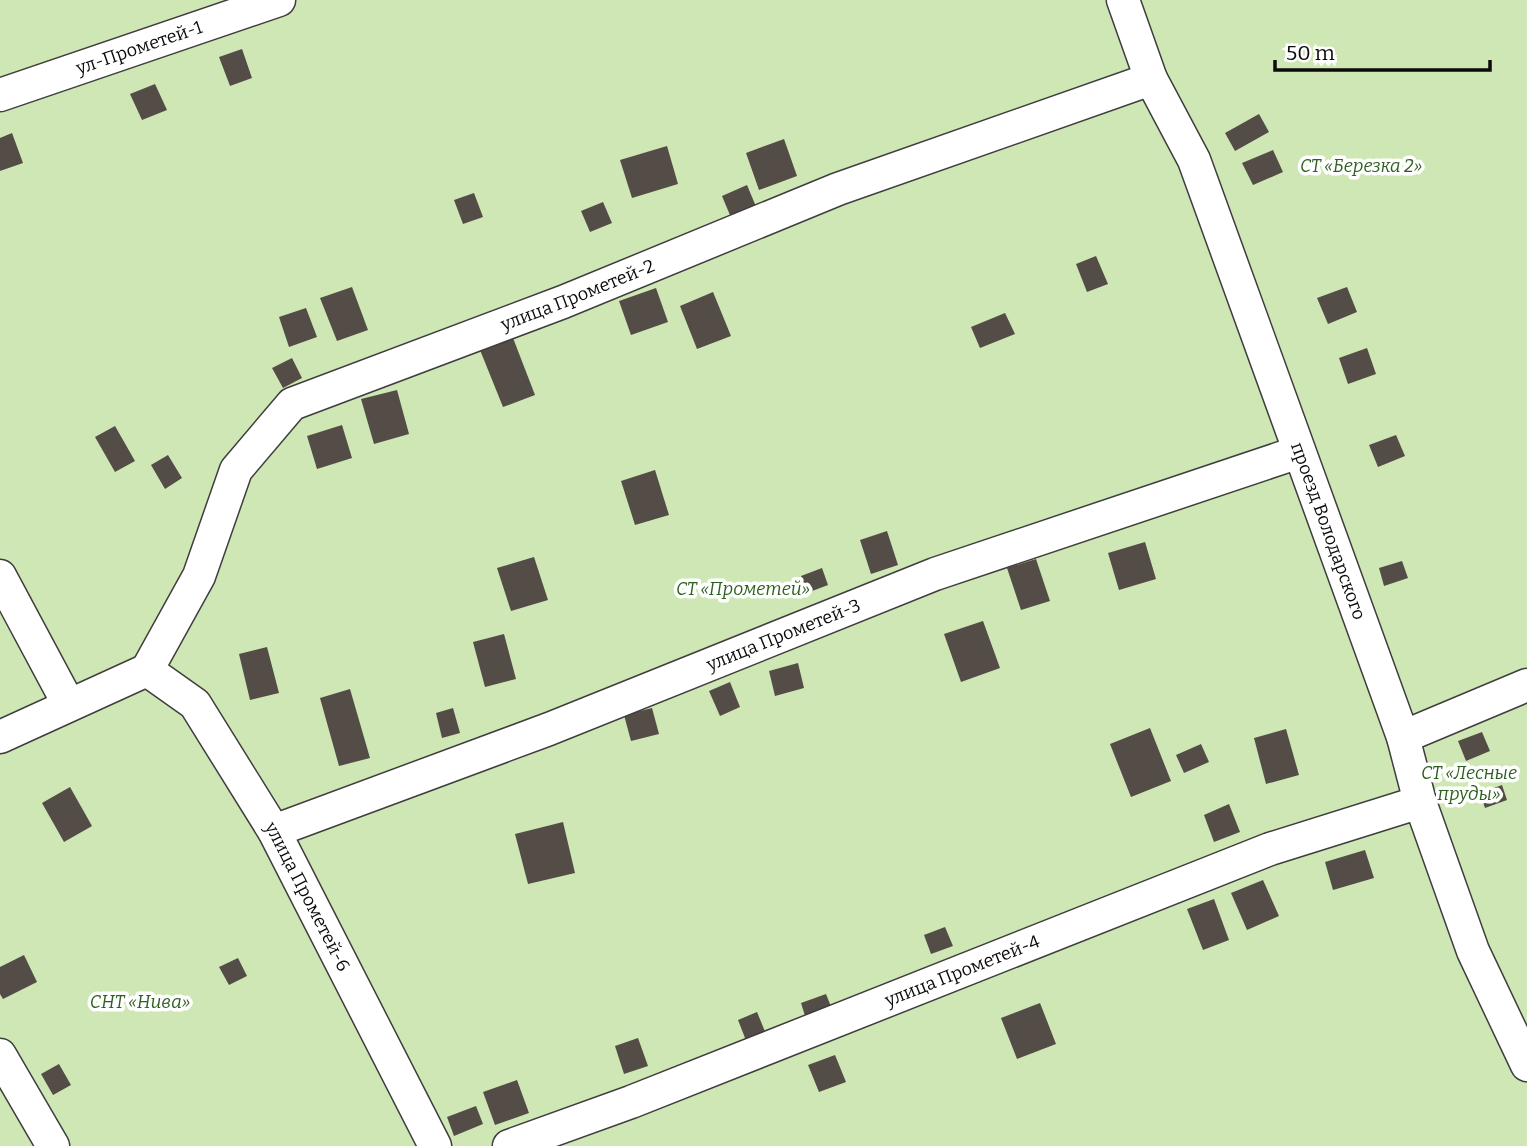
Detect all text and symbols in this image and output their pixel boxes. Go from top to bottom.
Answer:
street label: ул-Прометей-1 [72,16,206,80]
scale bar [1275,28,1490,72]
text: 50 m [1286,40,1335,66]
park label: СТ «Березка 2» [1300,155,1422,177]
street label: улица Прометей-2 [497,255,658,336]
street label: проезд Володарского [1286,439,1371,623]
park label: СТ «Прометей» [676,578,810,600]
street label: улица Прометей-3 [702,594,864,676]
park label: СТ «Лесные пруды» [1421,762,1517,805]
street label: улица Прометей-6 [260,817,355,975]
street label: улица Прометей-4 [881,930,1043,1012]
park label: СНТ «Нива» [90,991,190,1013]

